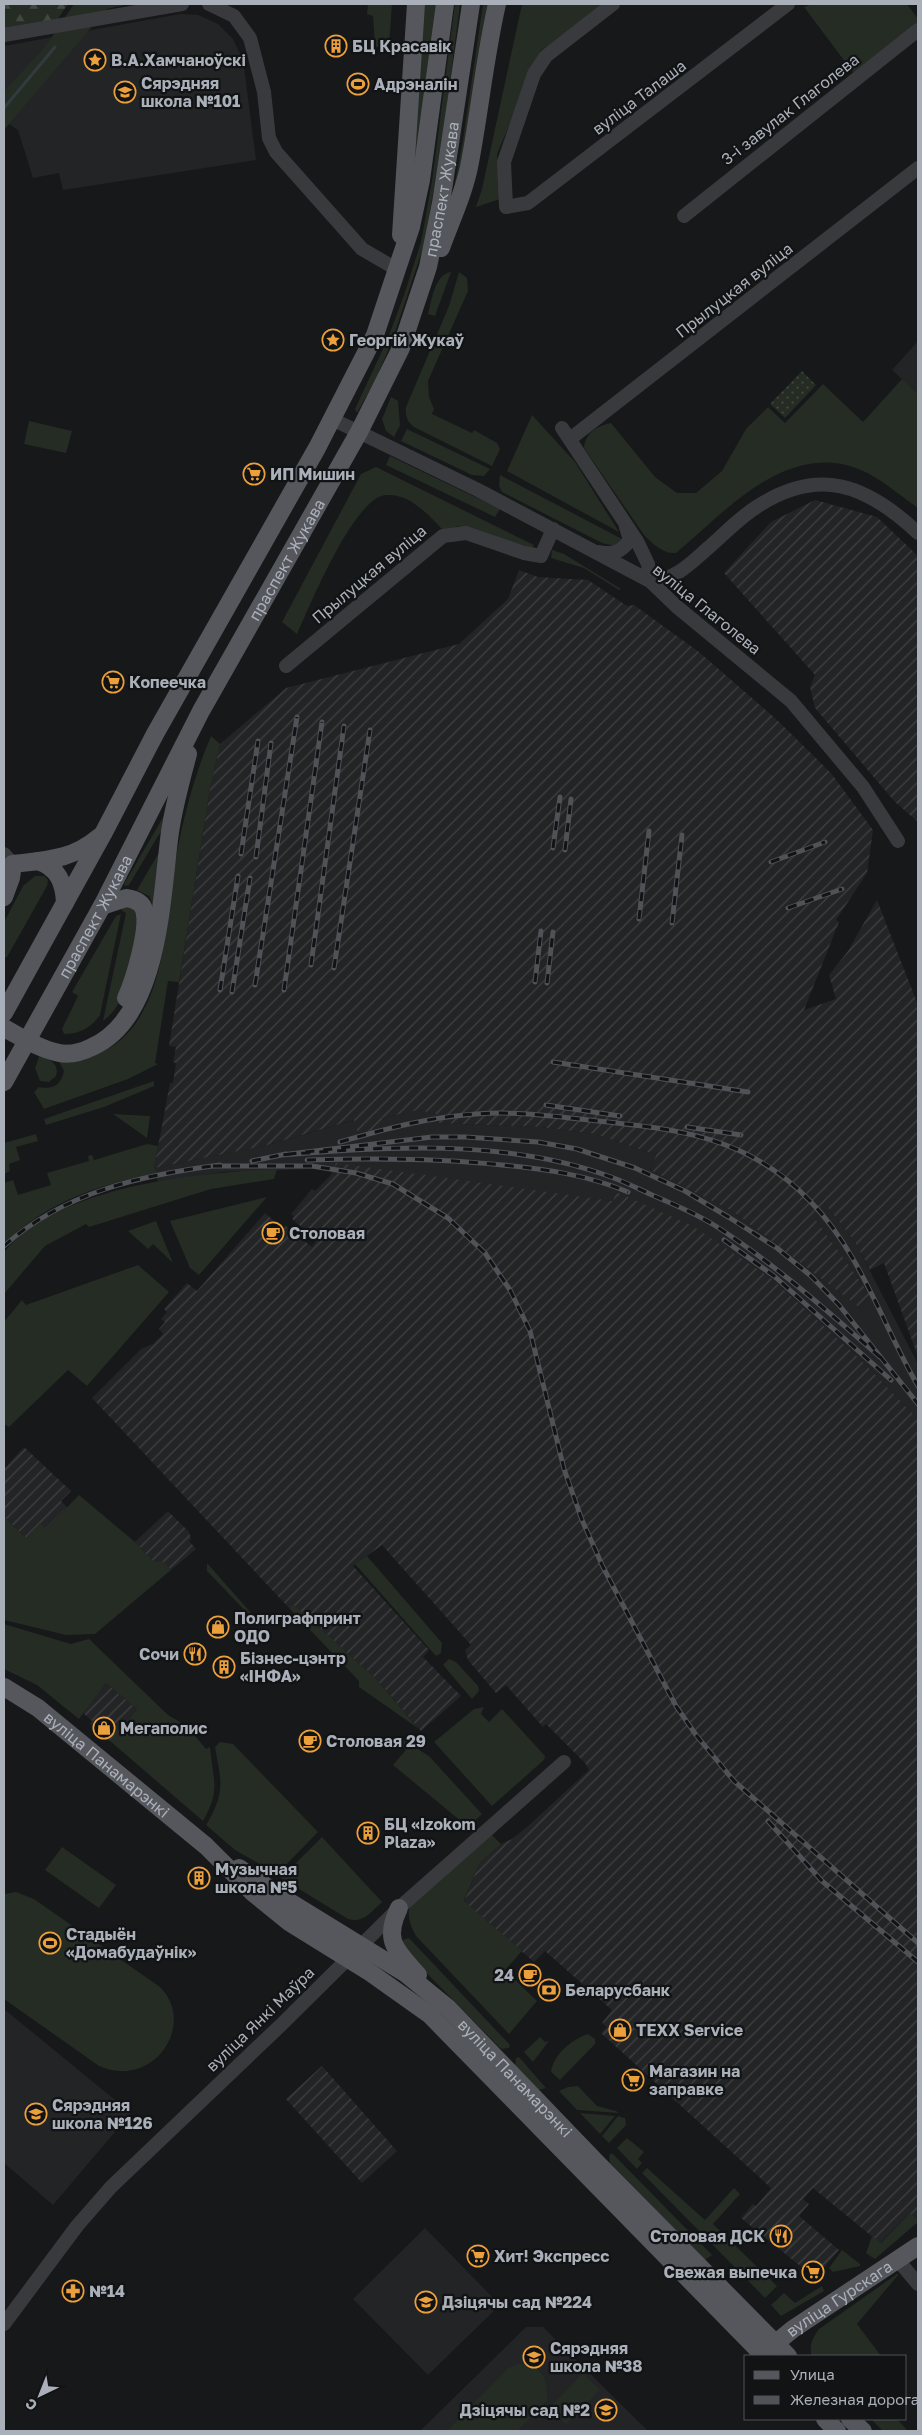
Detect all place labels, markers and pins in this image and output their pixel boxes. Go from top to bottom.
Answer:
building icon: БЦ Красавік [324,34,348,58]
place label: БЦ Красавік [352,36,452,56]
place icon: В.А.Хамчаноўскі [83,48,107,72]
place label: В.А.Хамчаноўскі [111,50,246,70]
sports icon: Адрэналін [346,72,370,96]
place label: Сярэдняя школа №101 [141,73,240,111]
place label: Адрэналін [374,74,457,94]
school or university icon: Сярэдняя школа №101 [113,80,137,104]
place icon: Георгій Жукаў [321,328,345,352]
place label: Георгій Жукаў [349,330,465,350]
supermarket icon: ИП Мишин [242,462,266,486]
place label: ИП Мишин [270,464,355,484]
supermarket icon: Копеечка [101,670,125,694]
place label: Копеечка [129,672,206,692]
cafe icon: Столовая [261,1221,285,1245]
place label: Столовая [289,1223,365,1243]
place label: Полиграфпринт ОДО [234,1608,361,1646]
shop icon: Полиграфпринт ОДО [206,1615,230,1639]
restaurant icon: Сочи [183,1642,207,1666]
place label: Сочи [139,1644,179,1664]
place label: Бізнес-цэнтр «ІНФА» [240,1648,346,1686]
building icon: Бізнес-цэнтр «ІНФА» [212,1655,236,1679]
shop icon: Мегаполис [92,1716,116,1740]
place label: Мегаполис [120,1718,207,1738]
cafe icon: Столовая 29 [298,1729,322,1753]
place label: Столовая 29 [326,1731,426,1751]
place label: БЦ «Izokom Plaza» [384,1814,476,1852]
building icon: БЦ «Izokom Plaza» [356,1821,380,1845]
place label: Музычная школа №5 [215,1859,297,1897]
building icon: Музычная школа №5 [187,1866,211,1890]
place label: Стадыён «Домабудаўнік» [66,1924,197,1962]
sports icon: Стадыён «Домабудаўнік» [38,1931,62,1955]
cafe icon: 24 [518,1963,542,1987]
place label: 24 [494,1965,514,1985]
bank icon: Беларусбанк [537,1978,561,2002]
place label: Беларусбанк [565,1980,671,2000]
shop icon: TEXX Service [608,2018,632,2042]
place label: TEXX Service [636,2020,743,2040]
place label: Магазин на заправке [649,2061,740,2099]
supermarket icon: Магазин на заправке [621,2068,645,2092]
place label: Сярэдняя школа №126 [52,2095,153,2133]
school or university icon: Сярэдняя школа №126 [24,2102,48,2126]
restaurant icon: Столовая ДСК [769,2224,793,2248]
place label: Столовая ДСК [650,2226,765,2246]
supermarket icon: Хит! Экспресс [466,2244,490,2268]
place label: Хит! Экспресс [494,2246,610,2266]
supermarket icon: Свежая выпечка [801,2260,825,2284]
place label: Свежая выпечка [664,2262,797,2282]
pharmacy icon: №14 [61,2279,85,2303]
place label: №14 [89,2281,125,2301]
school or university icon: Дзіцячы сад №224 [414,2290,438,2314]
place label: Дзіцячы сад №224 [442,2292,592,2312]
place label: Сярэдняя школа №38 [550,2338,642,2376]
school or university icon: Сярэдняя школа №38 [522,2345,546,2369]
school or university icon: Дзіцячы сад №2 [594,2398,618,2422]
place label: Дзіцячы сад №2 [460,2400,590,2420]

